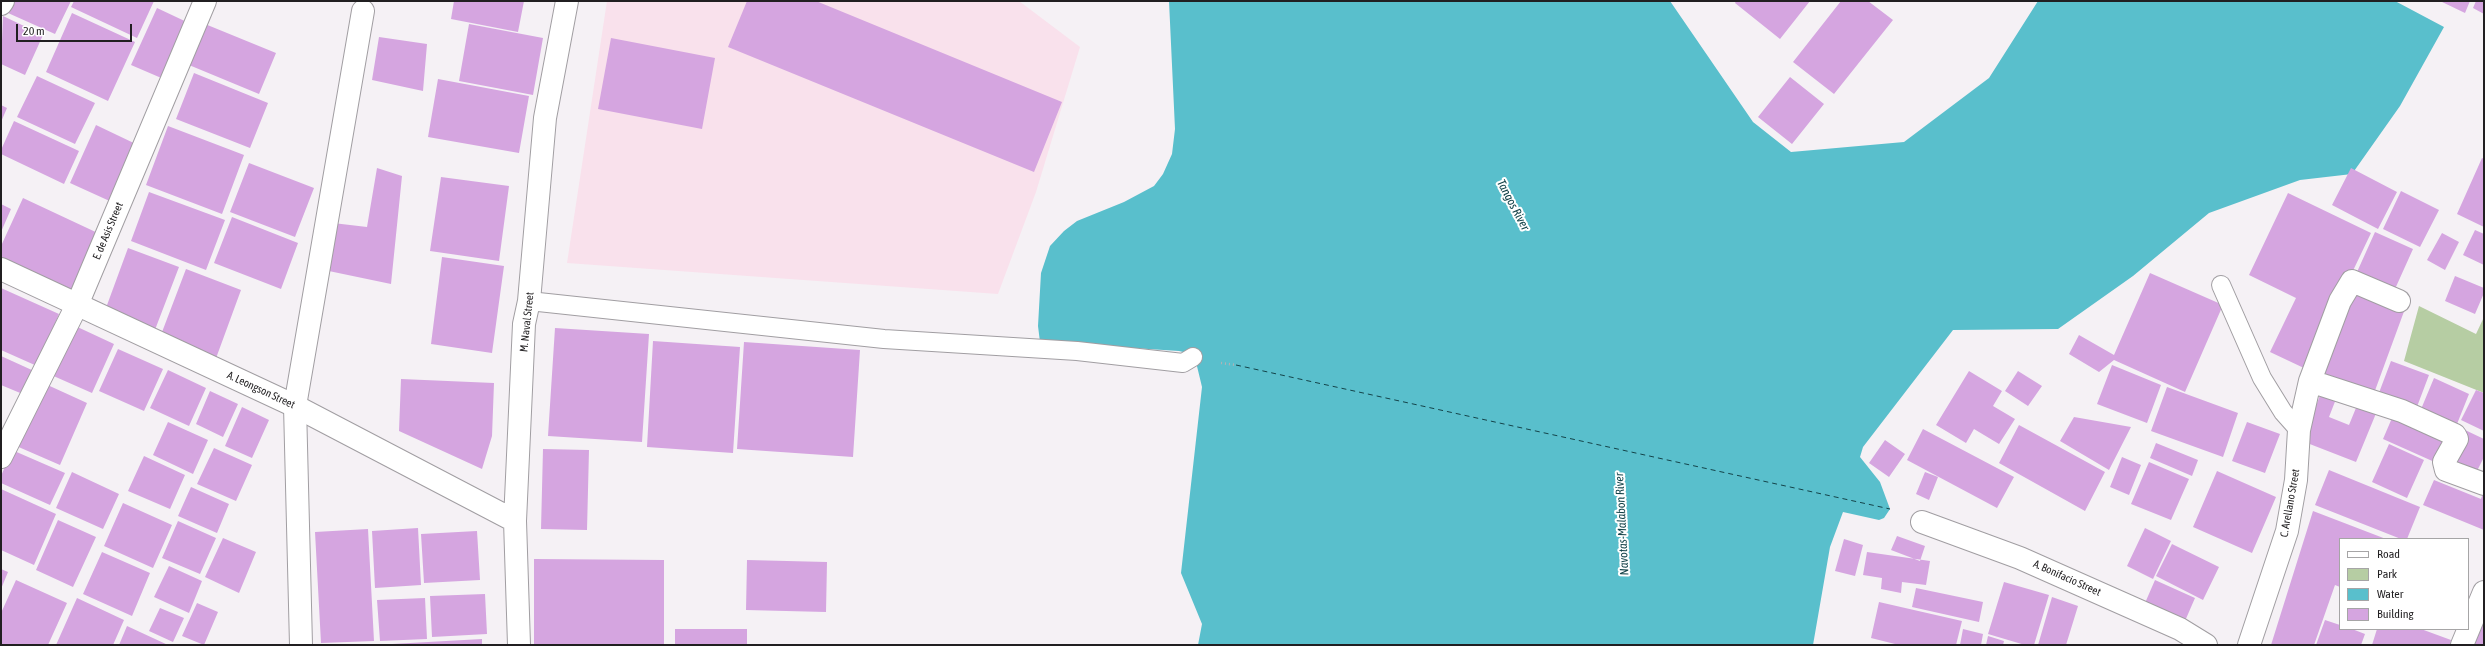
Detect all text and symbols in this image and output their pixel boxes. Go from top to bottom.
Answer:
scale bar [18,16,134,42]
text: 20 m [23,24,45,38]
water label: Tangos River [1494,177,1532,233]
street label: E. de Asis Street [90,200,126,262]
street label: M. Naval Street [517,291,537,353]
street label: A. Leongson Street [225,369,297,411]
street label: C. Arellano Street [2277,468,2303,538]
water label: Navotas-Malabon River [1612,472,1632,576]
legend [2339,538,2469,630]
text: Road [2377,547,2400,561]
street label: A. Bonifacio Street [2031,557,2103,599]
text: Park [2377,567,2397,581]
text: Water [2377,587,2403,601]
text: Building [2377,607,2414,621]

